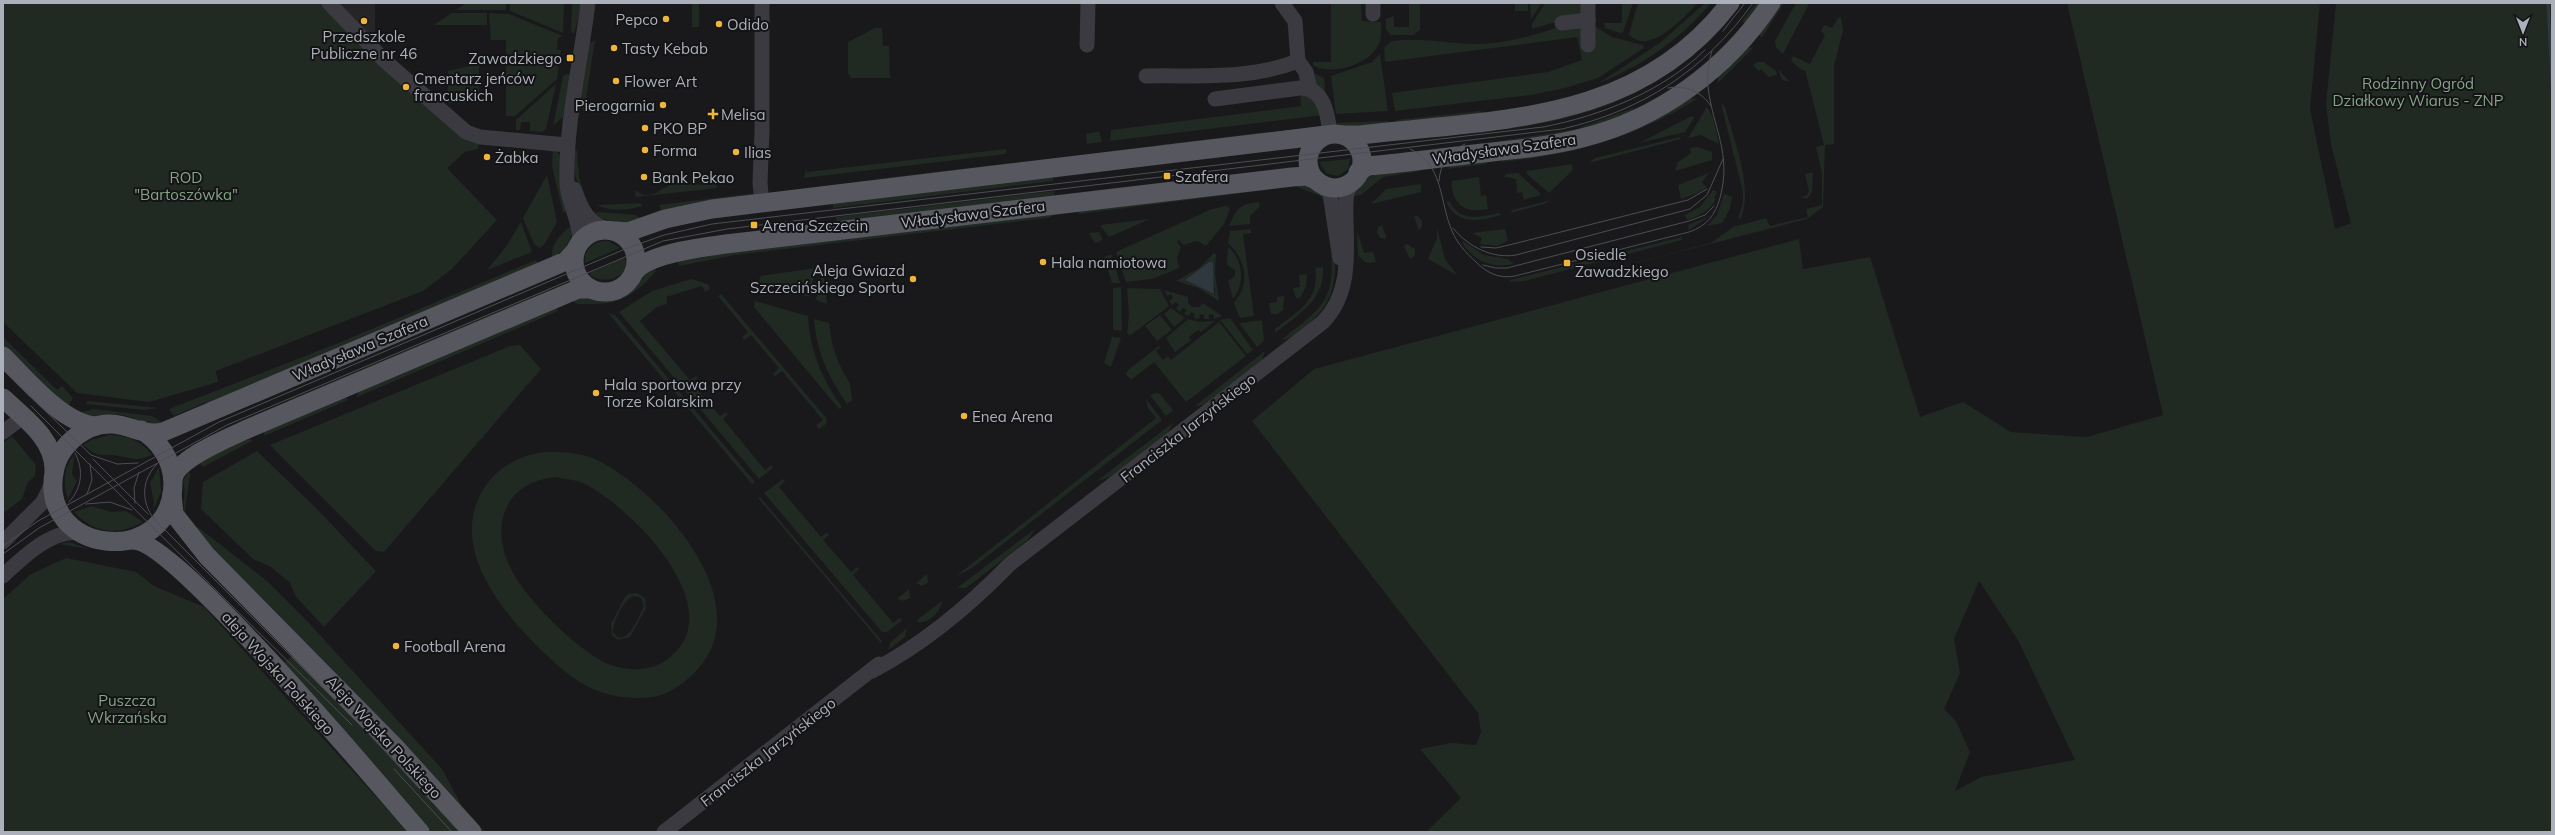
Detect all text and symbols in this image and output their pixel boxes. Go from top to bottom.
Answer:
place label: Pepco [616,10,658,29]
north arrow [2503,12,2543,52]
marker: Pepco [661,14,671,24]
place label: Odido [727,15,769,34]
marker: Przedszkole Publiczne nr 46 [359,16,369,26]
marker: Odido [714,19,724,29]
place label: Przedszkole Publiczne nr 46 [311,27,417,63]
text: N [2519,35,2527,49]
place label: Tasty Kebab [622,39,708,58]
marker: Tasty Kebab [609,43,619,53]
place label: Zawadzkiego [469,49,562,68]
marker: Zawadzkiego [565,53,575,63]
place label: Cmentarz jeńców francuskich [414,69,535,105]
place label: Flower Art [624,72,697,91]
park label: Rodzinny Ogród Działkowy Wiarus - ZNP [2332,74,2504,110]
marker: Flower Art [611,76,621,86]
marker: Cmentarz jeńców francuskich [401,82,411,92]
place label: Pierogarnia [575,96,655,115]
marker: Pierogarnia [658,100,668,110]
place label: Melisa [721,105,766,124]
marker: Melisa [708,109,718,119]
place label: PKO BP [653,119,708,138]
marker: PKO BP [640,123,650,133]
street label: Władysława Szafera [1431,129,1577,169]
place label: Forma [653,141,697,160]
place label: Ilias [744,143,771,162]
marker: Forma [640,145,650,155]
marker: Ilias [731,147,741,157]
place label: Żabka [495,148,538,167]
marker: Żabka [482,152,492,162]
place label: Szafera [1175,167,1228,186]
park label: ROD "Bartoszówka" [134,168,238,204]
place label: Bank Pekao [652,168,734,187]
marker: Szafera [1162,171,1172,181]
marker: Bank Pekao [639,172,649,182]
street label: Władysława Szafera [900,196,1046,232]
place label: Arena Szczecin [762,216,868,235]
marker: Arena Szczecin [749,220,759,230]
place label: Osiedle Zawadzkiego [1575,245,1668,281]
place label: Hala namiotowa [1051,253,1167,272]
marker: Hala namiotowa [1038,257,1048,267]
marker: Osiedle Zawadzkiego [1562,258,1572,268]
place label: Aleja Gwiazd Szczecińskiego Sportu [750,261,905,297]
marker: Aleja Gwiazd Szczecińskiego Sportu [908,274,918,284]
street label: Władysława Szafera [289,311,431,385]
street label: Franciszka Jarzyńskiego [1117,369,1259,487]
place label: Hala sportowa przy Torze Kolarskim [604,375,741,411]
marker: Hala sportowa przy Torze Kolarskim [591,388,601,398]
place label: Enea Arena [972,407,1053,426]
marker: Enea Arena [959,411,969,421]
street label: aleja Wojska Polskiego [218,607,338,739]
place label: Football Arena [404,637,506,656]
marker: Football Arena [391,641,401,651]
street label: Aleja Wojska Polskiego [322,672,446,802]
park label: Puszcza Wkrzańska [87,691,167,727]
street label: Franciszka Jarzyńskiego [697,693,839,811]

